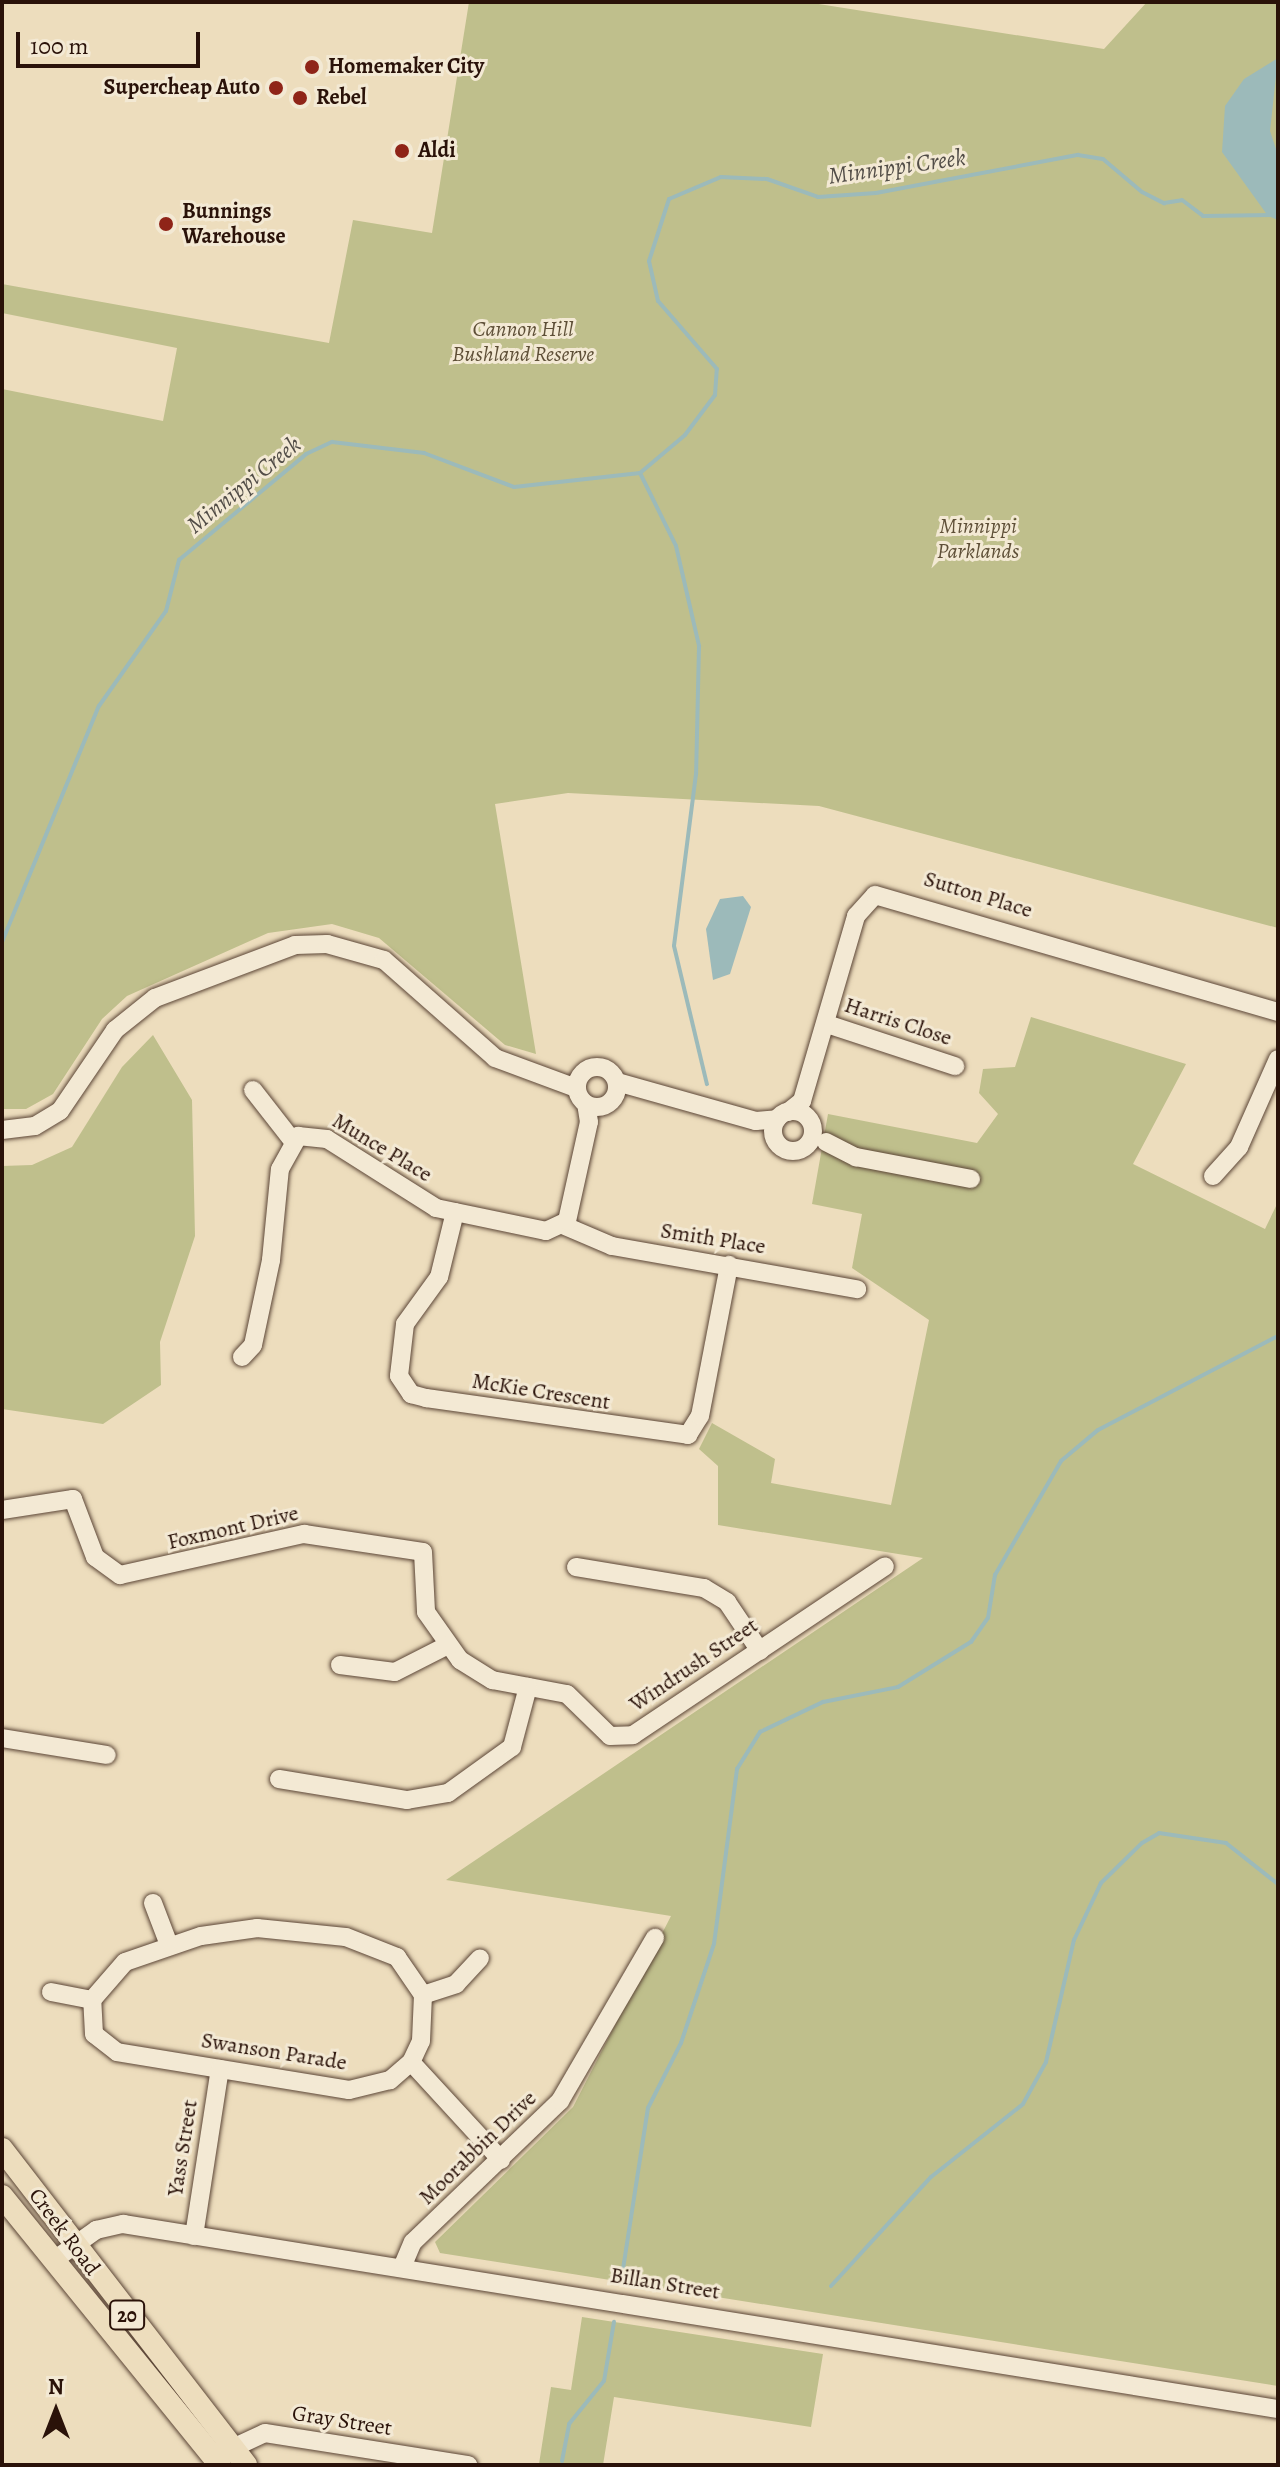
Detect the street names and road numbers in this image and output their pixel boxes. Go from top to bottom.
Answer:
street label: Sutton Place [921,866,1035,924]
street label: Harris Close [841,992,955,1052]
street label: Munce Place [327,1108,437,1188]
street label: Smith Place [659,1218,767,1260]
street label: McKie Crescent [470,1368,612,1416]
street label: Foxmont Drive [165,1500,301,1556]
street label: Windrush Street [625,1612,763,1718]
street label: Swanson Parade [199,2027,349,2077]
street label: Moorabbin Drive [414,2085,542,2211]
street label: Yass Street [162,2098,204,2198]
street label: Creek Road [23,2183,105,2281]
street label: Billan Street [608,2262,722,2306]
road number: 20 [109,2299,145,2331]
street label: Gray Street [290,2400,394,2442]

